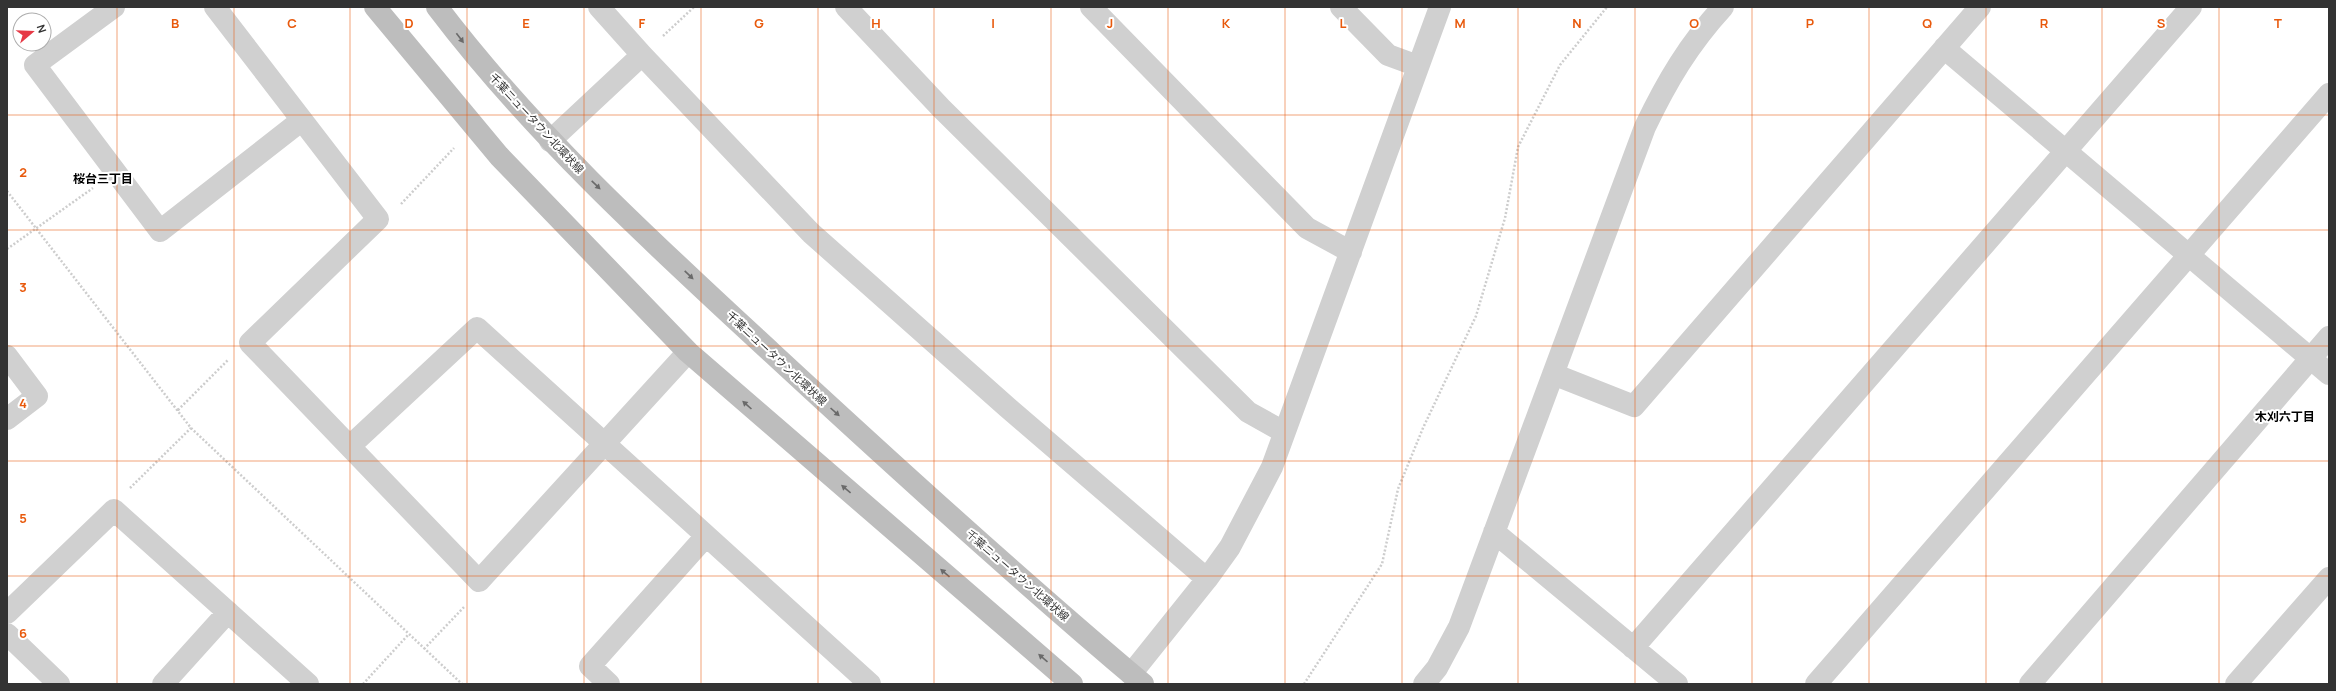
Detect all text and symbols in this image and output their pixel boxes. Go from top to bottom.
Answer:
north arrow [12,12,52,52]
text: B [171,14,179,32]
text: C [287,14,297,32]
text: D [404,14,414,32]
text: E [522,14,530,32]
text: F [639,14,646,32]
text: G [754,14,764,32]
text: H [871,14,881,32]
text: I [991,14,995,32]
text: J [1107,14,1113,32]
text: K [1222,14,1231,32]
text: L [1340,14,1347,32]
text: M [1454,14,1466,32]
text: N [1572,14,1582,32]
text: O [1689,14,1699,32]
text: P [1806,14,1814,32]
text: Q [1922,14,1932,32]
text: R [2040,14,2049,32]
text: S [2157,14,2166,32]
text: T [2274,14,2282,32]
text: N [34,22,50,35]
one-way arrow [456,33,464,43]
street label: 千葉ニュータウン北環状線 [487,70,587,176]
text: 2 [19,163,27,181]
district label: 桜台三丁目 [73,170,133,187]
one-way arrow [591,180,601,190]
one-way arrow [684,270,694,280]
text: 3 [19,278,27,296]
street label: 千葉ニュータウン北環状線 [724,308,830,408]
text: 4 [19,394,27,412]
one-way arrow [742,400,752,409]
one-way arrow [830,407,841,416]
district label: 木刈六丁目 [2255,408,2315,425]
one-way arrow [840,484,851,493]
text: 5 [19,509,27,527]
street label: 千葉ニュータウン北環状線 [963,526,1073,624]
one-way arrow [939,569,950,578]
text: 6 [19,624,27,642]
one-way arrow [1038,654,1048,663]

